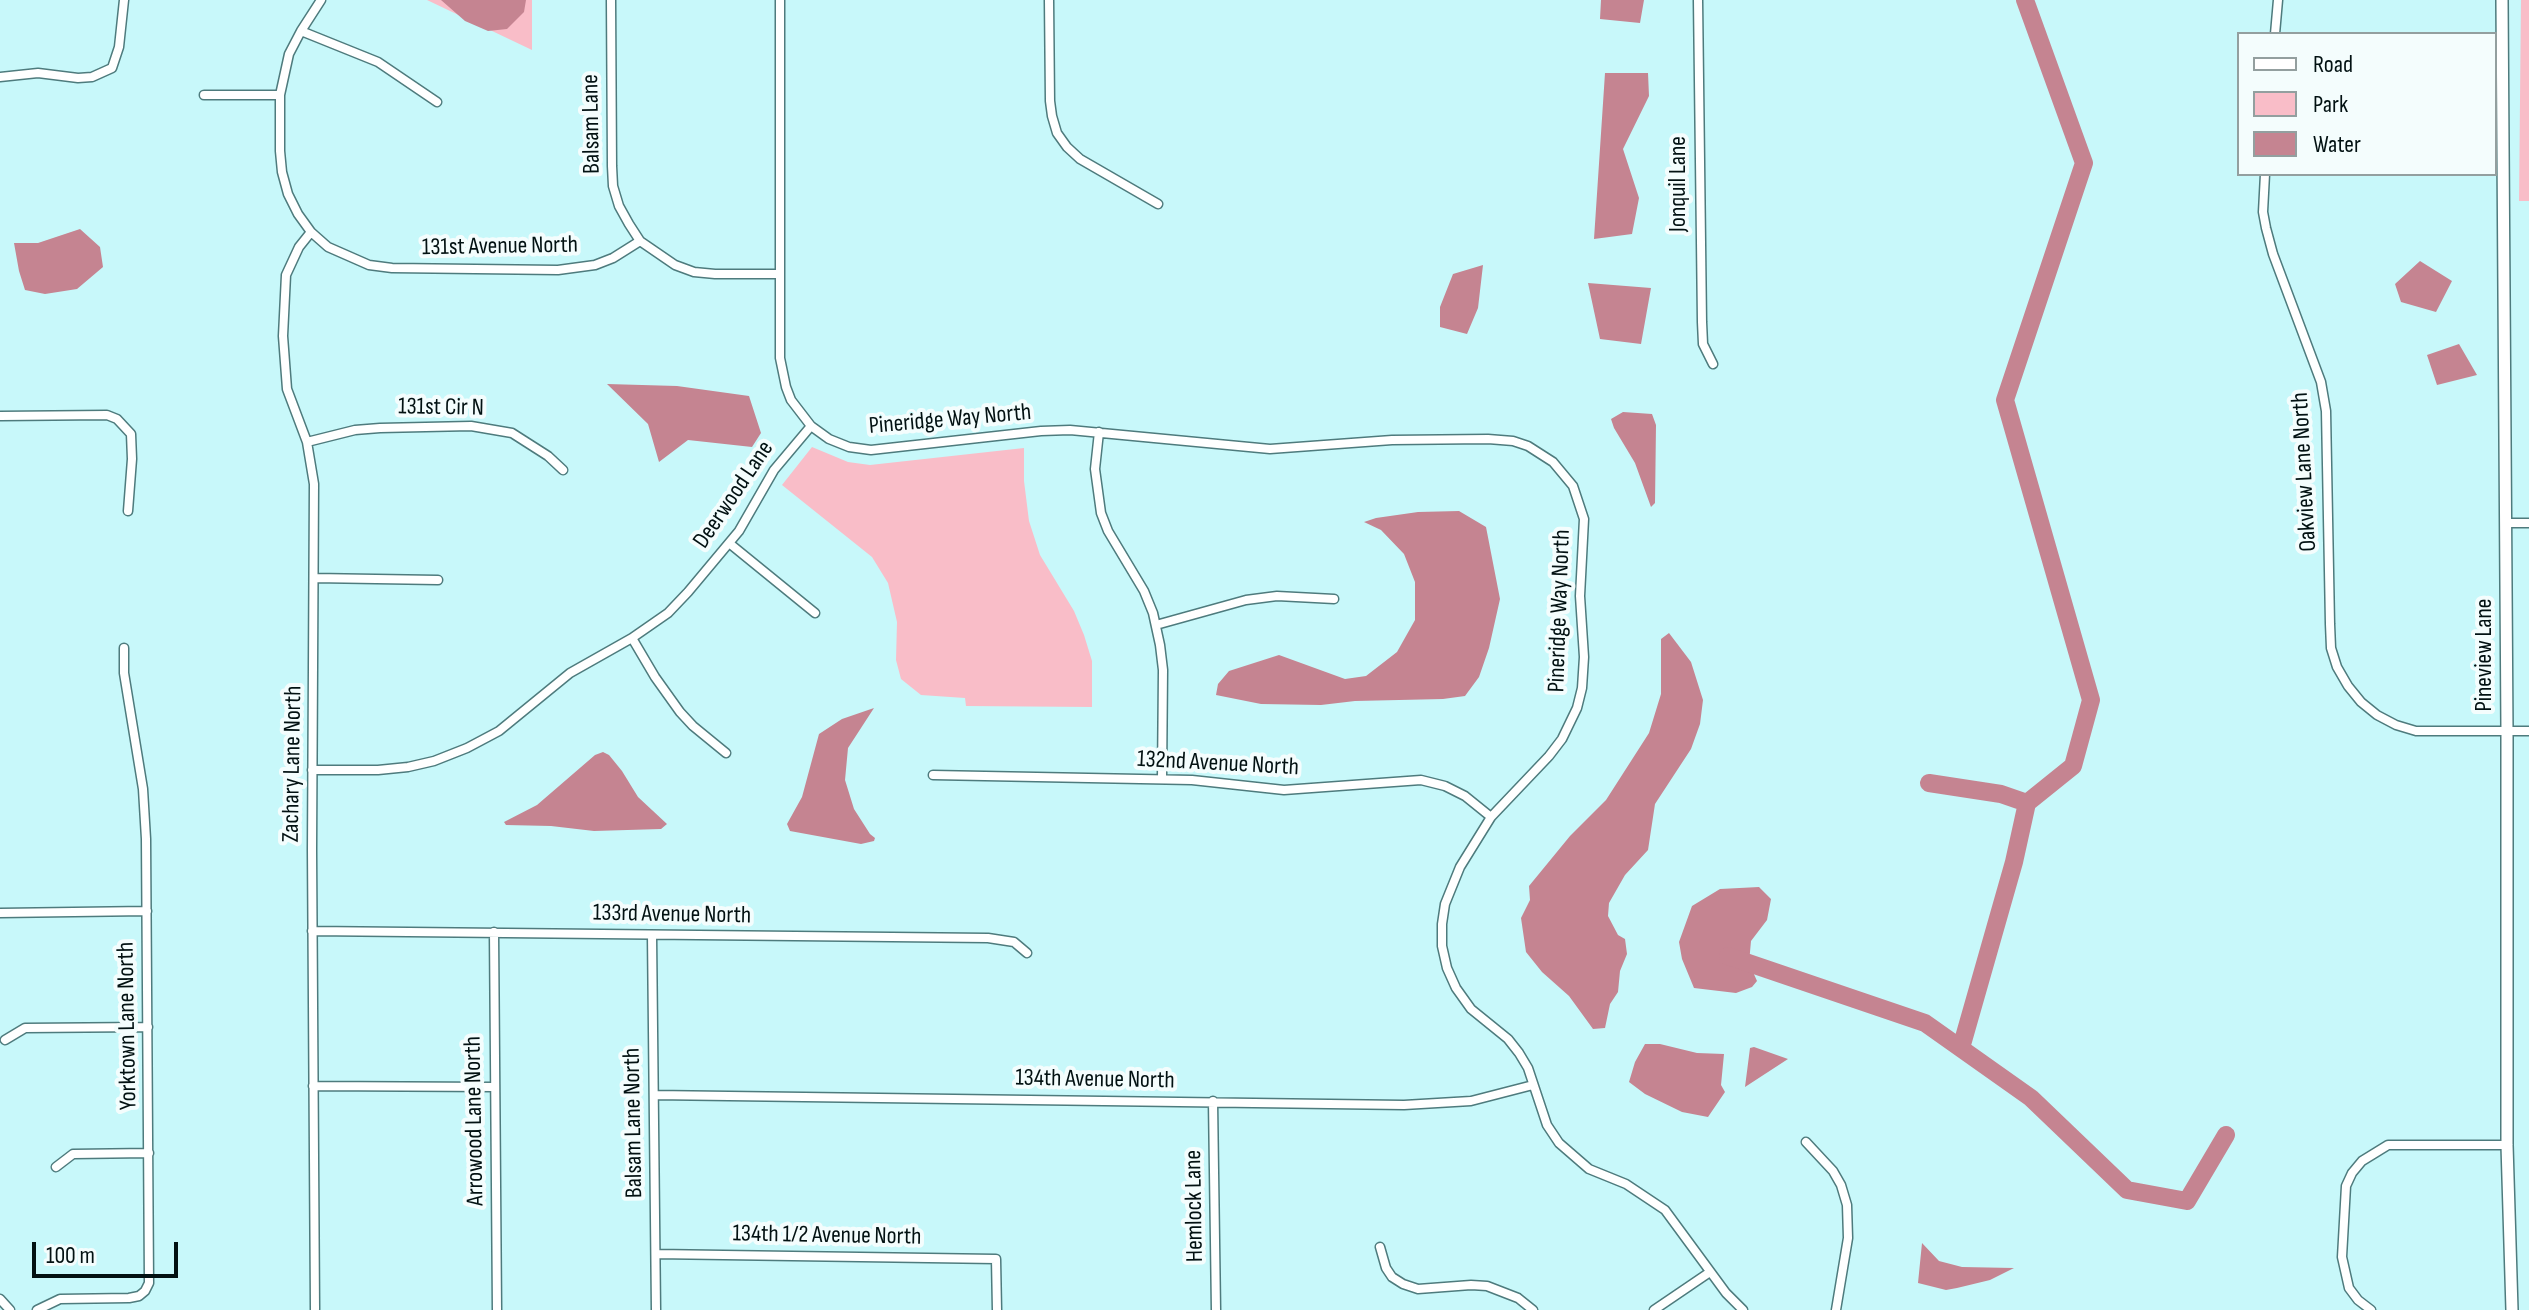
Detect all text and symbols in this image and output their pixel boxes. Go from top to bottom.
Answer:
legend [2237,32,2497,176]
text: Road [2313,50,2353,79]
street label: Balsam Lane [577,74,607,174]
text: Park [2313,90,2348,119]
text: Water [2313,130,2361,159]
street label: Jonquil Lane [1665,136,1693,232]
street label: 131st Avenue North [422,231,578,263]
street label: Oakview Lane North [2286,392,2324,552]
street label: 131st Cir N [398,393,484,423]
street label: Pineridge Way North [868,399,1032,441]
street label: Deerwood Lane [688,436,780,554]
street label: Pineridge Way North [1543,529,1577,693]
street label: Pineview Lane [2471,599,2499,711]
street label: Zachary Lane North [277,685,309,843]
street label: 132nd Avenue North [1136,745,1300,783]
street label: 133rd Avenue North [593,899,751,931]
street label: Yorktown Lane North [112,942,144,1110]
street label: Arrowood Lane North [459,1036,491,1206]
street label: Balsam Lane North [618,1048,650,1198]
street label: 134th Avenue North [1015,1064,1175,1096]
street label: Hemlock Lane [1180,1150,1210,1262]
street label: 134th 1/2 Avenue North [732,1220,922,1252]
scale bar [36,1226,182,1276]
text: 100 m [46,1241,95,1270]

